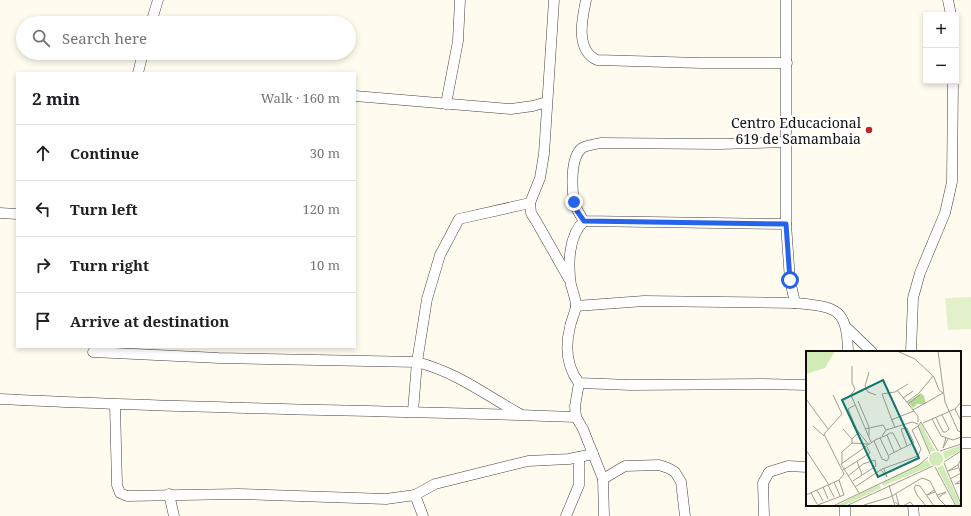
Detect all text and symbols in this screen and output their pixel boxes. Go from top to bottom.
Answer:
map controls [923,12,959,84]
button: + [923,12,959,48]
search box [16,16,356,60]
icon: search [30,27,52,49]
text: Search here [62,28,147,48]
button: − [923,48,959,84]
text: 2 min [32,87,80,110]
text: Walk · 160 m [261,89,340,107]
place label: Centro Educacional 619 de Samambaia [731,113,862,148]
marker: Centro Educacional 619 de Samambaia [864,125,874,135]
icon: ahead [32,142,54,164]
text: Continue [70,143,139,163]
text: 30 m [310,144,340,162]
route end [565,193,583,211]
icon: left [32,198,54,220]
text: Turn left [70,199,138,219]
text: 120 m [303,200,340,218]
icon: right [32,254,54,276]
text: Turn right [70,255,149,275]
text: 10 m [310,256,340,274]
route start [781,271,799,289]
icon: arrive [32,310,54,332]
text: Arrive at destination [70,311,229,331]
inset map [806,351,961,506]

